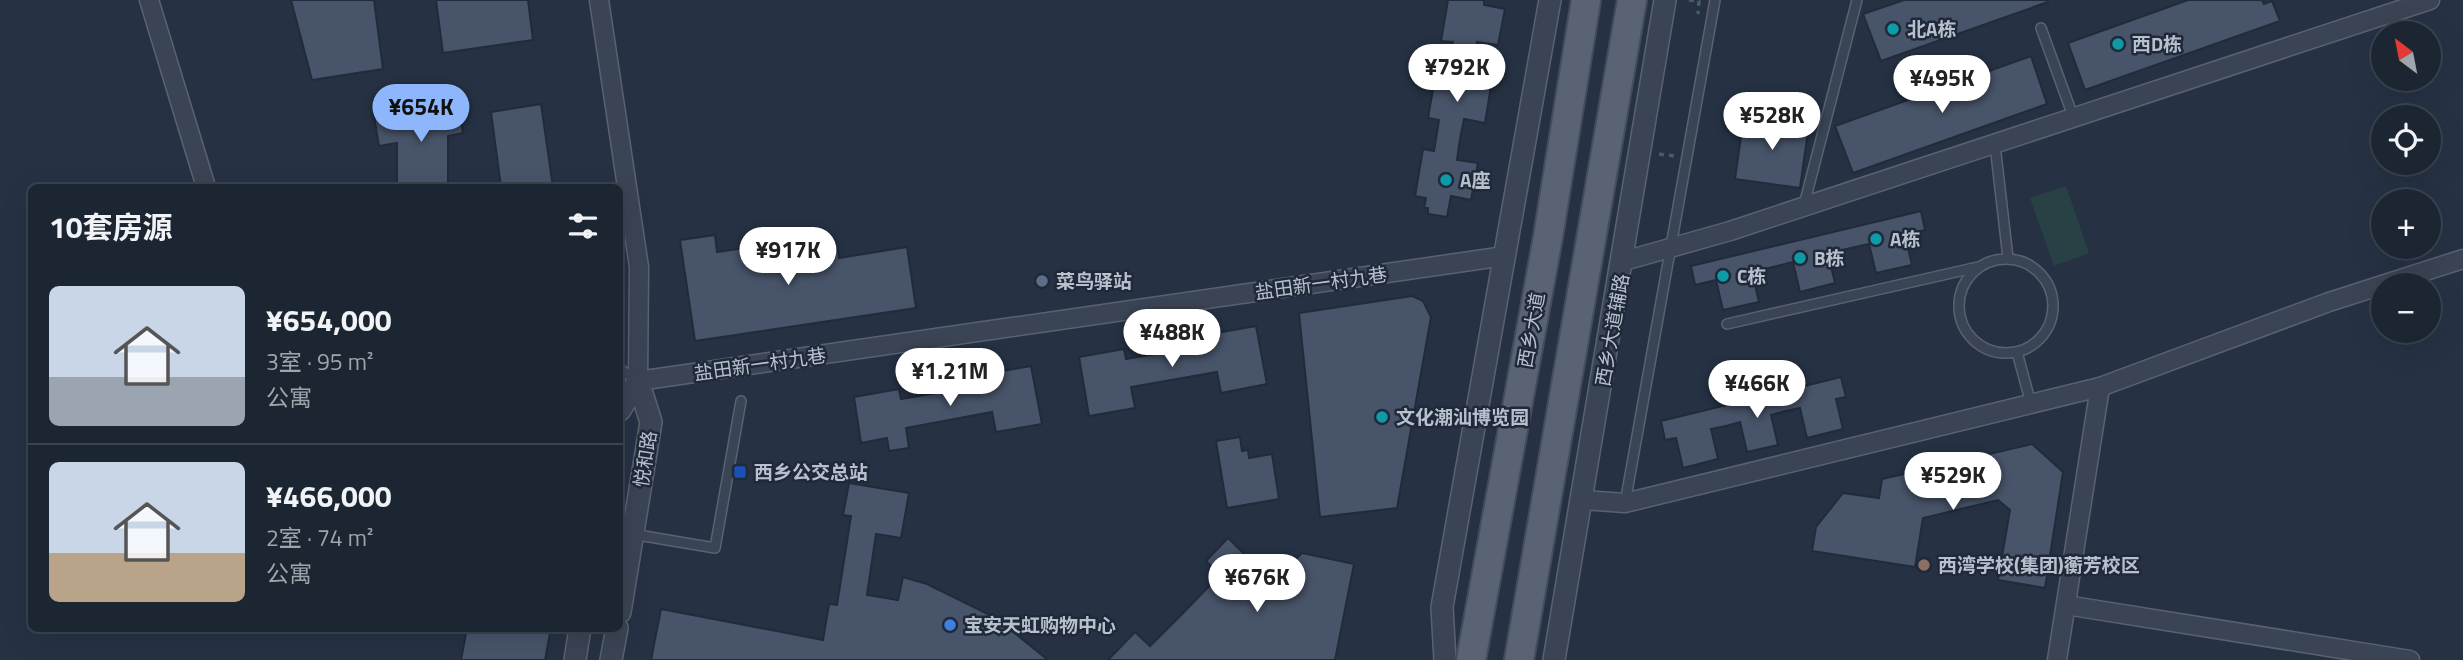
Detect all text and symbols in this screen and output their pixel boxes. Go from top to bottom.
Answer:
place label: 北A栋 [1907,14,1956,43]
marker: 北A栋 [1885,21,1901,37]
north arrow [2371,21,2441,91]
map controls [2371,21,2441,343]
place label: 西D栋 [2132,29,2182,58]
marker: 西D栋 [2110,36,2126,52]
pin: ¥792K [1408,44,1506,104]
text: ¥792K [1424,49,1490,84]
pin: ¥495K [1893,55,1991,115]
text: ¥495K [1909,60,1975,95]
pin: ¥654K [372,85,470,144]
text: ¥654K [388,89,454,124]
pin: ¥528K [1723,92,1821,152]
text: ¥528K [1739,97,1805,132]
button: locate [2371,105,2441,175]
place label: A座 [1460,165,1490,194]
marker: A座 [1438,172,1454,188]
button: + [2371,189,2441,259]
text: 10套房源 [49,204,173,250]
icon: filters [564,207,602,245]
place label: A栋 [1890,224,1920,253]
pin: ¥917K [739,228,837,287]
marker: A栋 [1868,231,1884,247]
text: ¥917K [755,232,821,267]
place label: B栋 [1814,243,1845,272]
marker: B栋 [1792,250,1808,266]
street label: 盐田新一村九巷 [1253,259,1389,306]
place label: C栋 [1737,261,1766,290]
place label: 菜鸟驿站 [1056,266,1132,295]
marker: C栋 [1715,268,1731,284]
street label: 西乡大道辅路 [1587,271,1636,389]
marker: 菜鸟驿站 [1034,273,1050,289]
button: − [2371,273,2441,343]
street label: 西乡大道 [1510,290,1551,370]
text: ¥654,000 [266,297,392,343]
pin: ¥488K [1123,310,1221,369]
icon: home [105,314,189,398]
text: ¥488K [1139,314,1205,349]
street label: 盐田新一村九巷 [692,340,828,387]
text: 3室 · 95 m² [266,344,373,379]
pin: ¥1.21M [893,348,1007,408]
text: ¥1.21M [911,353,989,388]
pin: ¥466K [1708,360,1806,420]
text: ¥466K [1724,365,1790,400]
text: 公寓 [266,380,312,415]
place label: 文化潮汕博览园 [1396,402,1529,431]
marker: 文化潮汕博览园 [1374,409,1390,425]
street label: 悦和路 [626,428,663,489]
pin: ¥529K [1904,452,2002,512]
place label: 西乡公交总站 [754,457,868,486]
text: ¥529K [1920,457,1986,492]
marker: 西乡公交总站 [732,464,748,480]
text: ¥466,000 [266,473,392,519]
icon: home [105,490,189,574]
text: 2室 · 74 m² [266,520,373,555]
place label: 西湾学校(集团)蘅芳校区 [1938,550,2140,579]
pin: ¥676K [1208,554,1306,614]
text: 公寓 [266,556,312,591]
marker: 西湾学校(集团)蘅芳校区 [1916,557,1932,573]
text: ¥676K [1224,559,1290,594]
place label: 宝安天虹购物中心 [964,610,1116,639]
marker: 宝安天虹购物中心 [942,617,958,633]

